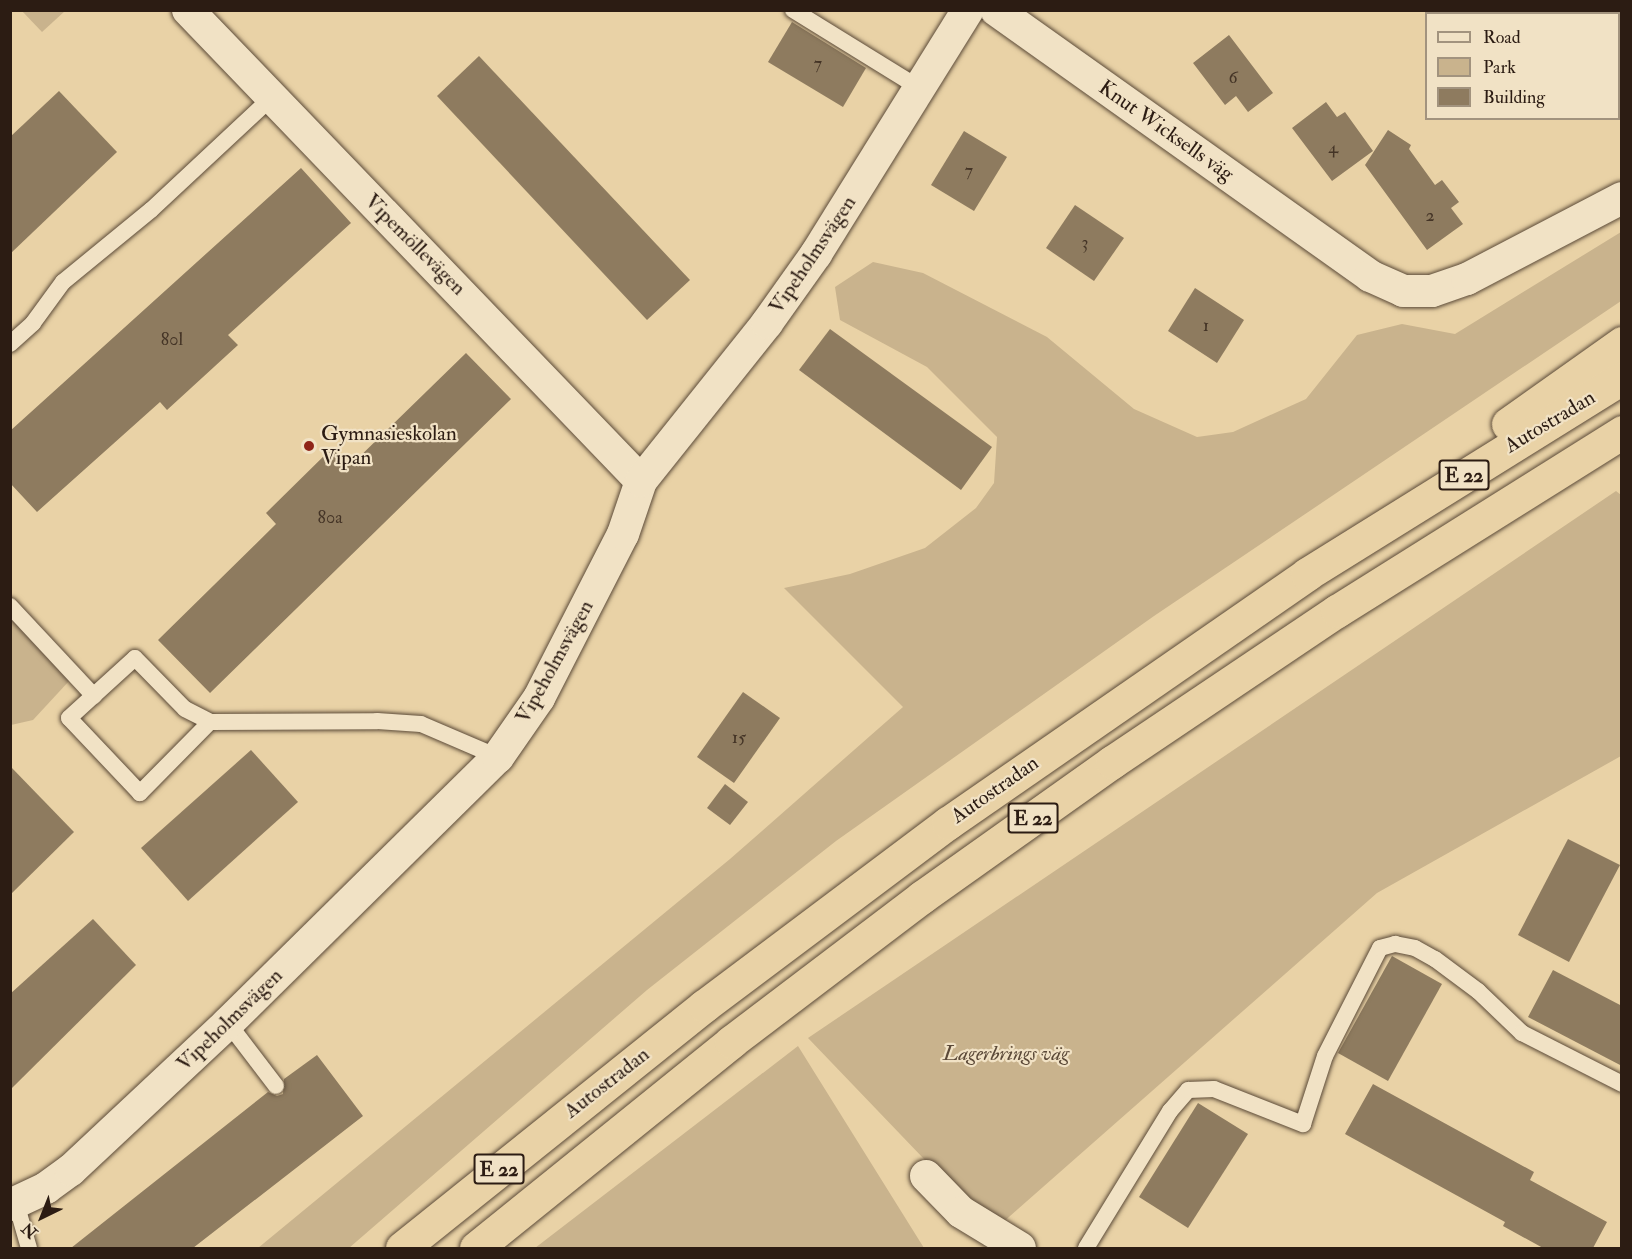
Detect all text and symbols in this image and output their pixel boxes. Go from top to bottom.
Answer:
legend [1425,12,1620,120]
text: Road [1483,26,1521,49]
house number: 7 [814,53,822,75]
text: Park [1483,56,1516,79]
house number: 6 [1228,67,1238,89]
street label: Knut Wicksells väg [1094,75,1238,187]
text: Building [1483,86,1545,109]
house number: 4 [1328,137,1338,159]
house number: 7 [965,160,973,182]
street label: Vipemöllevägen [359,189,471,301]
street label: Vipeholmsvägen [764,191,862,319]
house number: 2 [1425,205,1435,227]
house number: 3 [1082,232,1088,254]
house number: 1 [1203,315,1209,337]
house number: 80l [161,329,183,351]
street label: Autostradan [1500,385,1600,459]
place label: Gymnasieskolan Vipan [321,421,457,471]
marker: Gymnasieskolan Vipan [302,439,316,453]
road number: E 22 [1438,458,1490,492]
house number: 80a [317,507,343,529]
street label: Vipeholmsvägen [511,596,599,728]
house number: 15 [732,727,746,749]
street label: Autostradan [946,751,1044,829]
road number: E 22 [1008,801,1058,835]
street label: Vipeholmsvägen [172,963,288,1077]
park label: Lagerbrings väg [943,1041,1069,1067]
street label: Autostradan [559,1042,655,1124]
road number: E 22 [474,1152,524,1186]
north arrow [12,1187,72,1247]
text: N [18,1218,42,1242]

